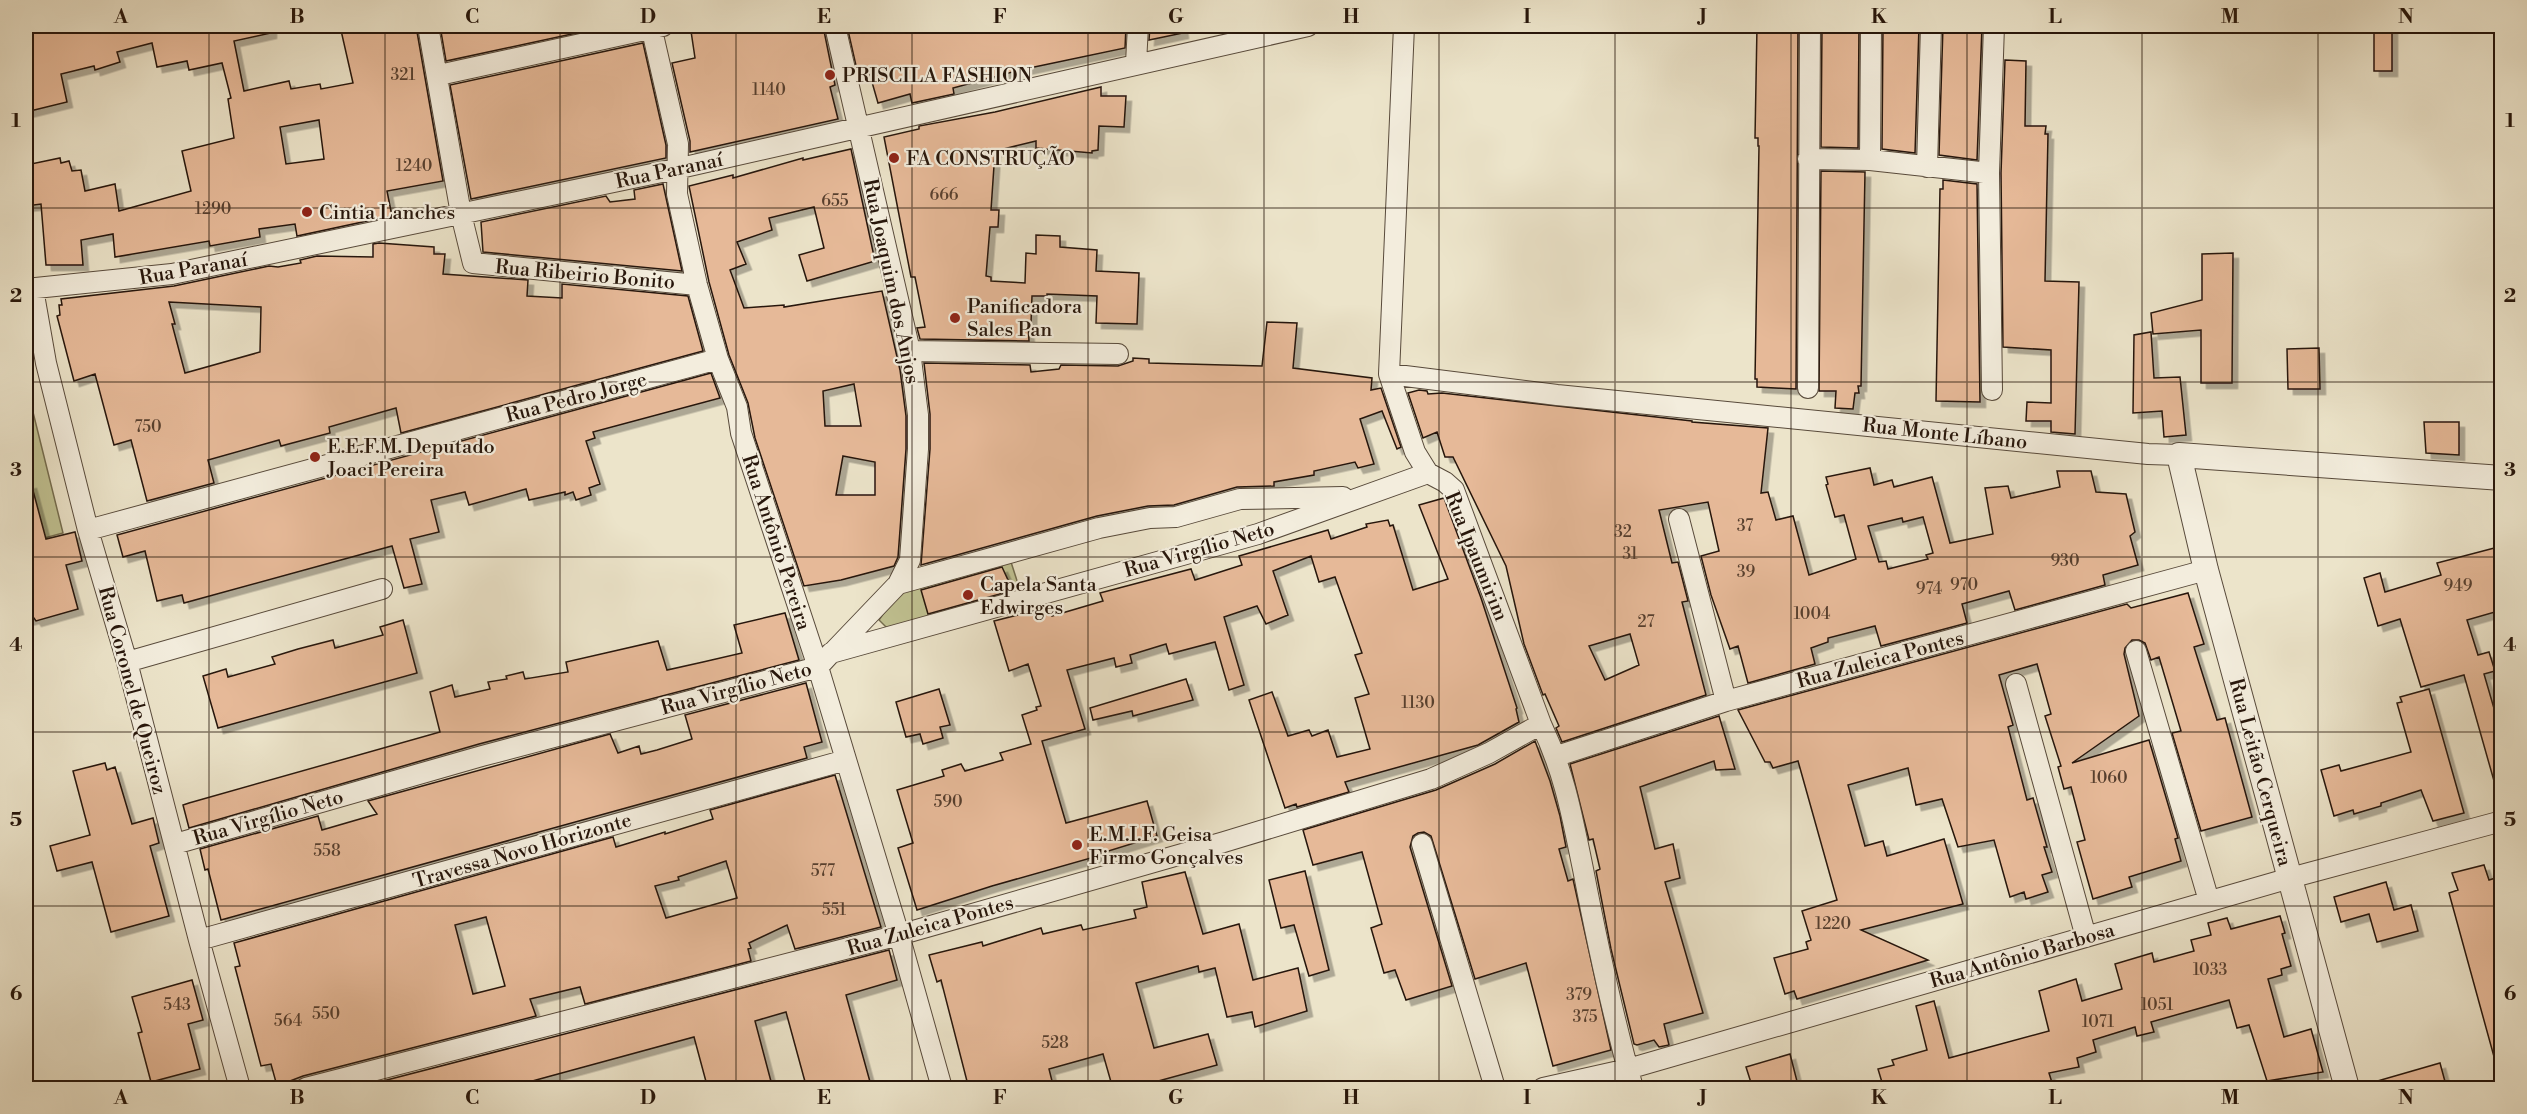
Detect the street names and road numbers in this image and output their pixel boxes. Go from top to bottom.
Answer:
street label: Rua Paranaí [613,148,727,195]
street label: Rua Joaquim dos Anjos [857,176,924,386]
street label: Rua Paranaí [137,247,251,291]
street label: Rua Ribeirio Bonito [494,255,676,296]
street label: Rua Pedro Jorge [503,368,650,429]
street label: Rua Monte Líbano [1861,413,2029,456]
street label: Rua Antônio Pereira [735,451,816,634]
street label: Rua Ipaumirim [1438,488,1513,625]
street label: Rua Virgílio Neto [1121,517,1278,584]
street label: Rua Coronel de Queiroz [92,583,171,797]
street label: Rua Zuleica Pontes [1794,626,1967,695]
street label: Rua Virgílio Neto [658,657,815,722]
street label: Rua Leitão Cerqueira [2222,676,2297,870]
street label: Rua Virgílio Neto [190,785,347,852]
street label: Travessa Novo Horizonte [410,808,635,895]
street label: Rua Zuleica Pontes [844,891,1017,962]
street label: Rua Antônio Barbosa [1927,918,2119,995]

